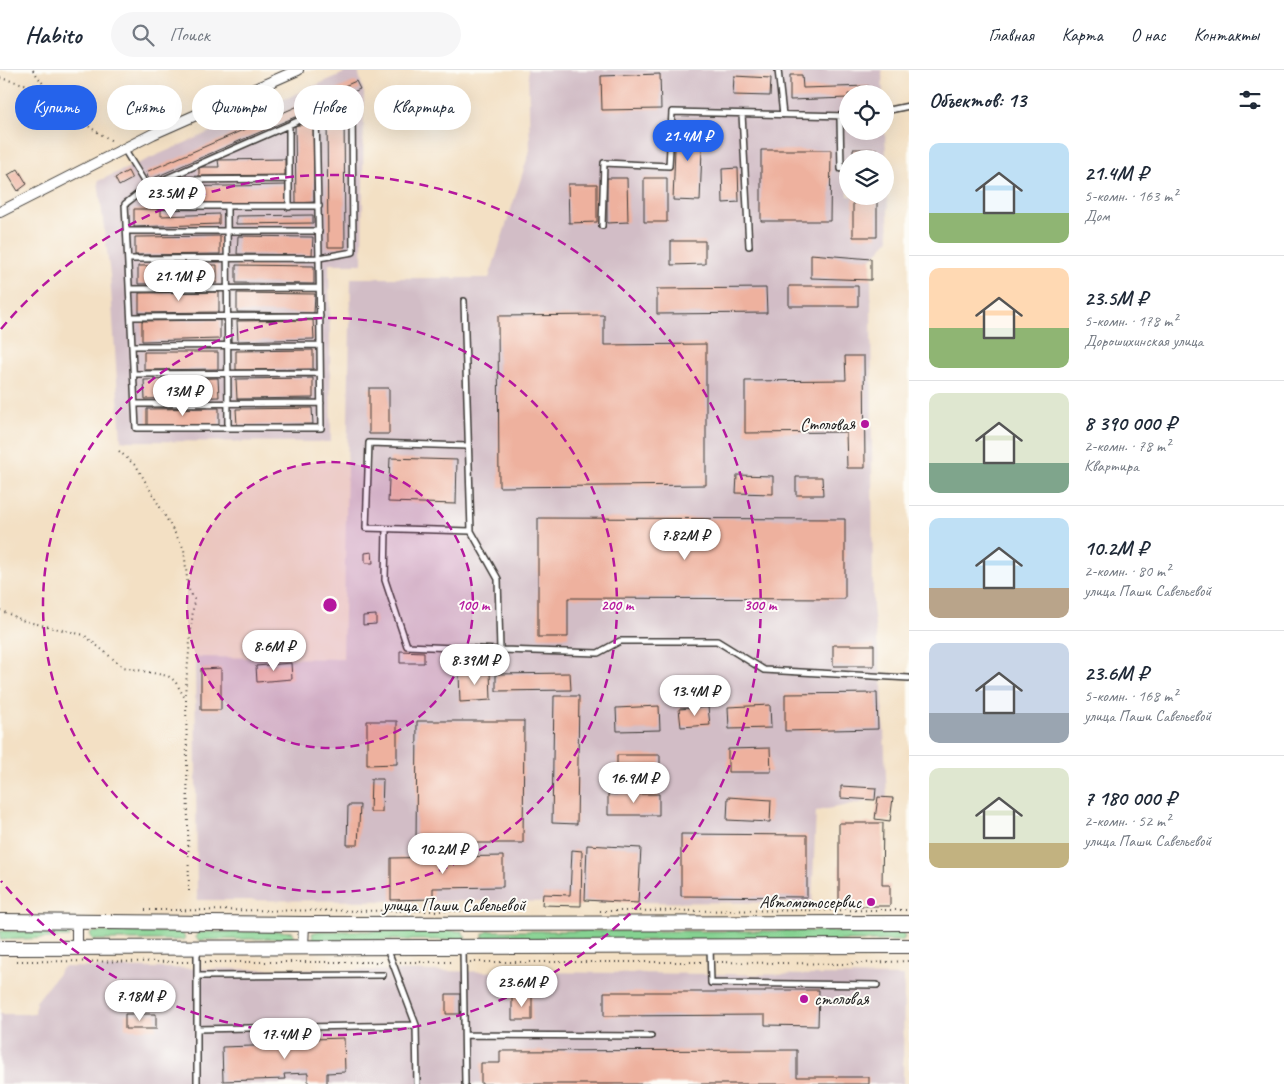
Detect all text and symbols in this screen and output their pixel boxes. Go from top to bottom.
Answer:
search box [111,12,461,57]
text: Habito [25,20,81,50]
icon: search [129,21,157,49]
text: Поиск [169,23,210,47]
text: Главная [989,24,1034,46]
text: Карта [1062,24,1103,46]
text: О нас [1131,24,1166,46]
text: Контакты [1194,24,1259,46]
chip: Купить [15,85,97,130]
chip: Снять [107,85,182,130]
chip: Фильтры [192,85,284,130]
chip: Новое [294,85,364,130]
chip: Квартира [374,85,471,130]
map controls [839,85,894,205]
button: locate [839,85,894,140]
icon: filters [1236,86,1264,114]
text: Объектов: 13 [929,87,1026,113]
pin: 21.4M ₽ [642,119,734,162]
text: 21.4M ₽ [664,126,712,146]
button: layers [839,150,894,205]
text: 21.4M ₽ [1084,160,1148,186]
icon: home [969,163,1029,223]
pin: 23.5M ₽ [125,176,217,219]
text: 23.5M ₽ [147,183,195,203]
text: 5-комн. · 163 m² [1084,186,1177,206]
text: Дом [1084,206,1110,226]
pin: 21.1M ₽ [133,260,225,302]
text: 21.1M ₽ [155,266,203,286]
text: 23.5M ₽ [1084,285,1147,311]
icon: home [969,288,1029,348]
text: 5-комн. · 178 m² [1084,311,1177,331]
text: Дорошихинская улица [1084,331,1203,351]
pin: 13M ₽ [148,374,218,417]
text: 13M ₽ [164,381,202,401]
text: 8 390 000 ₽ [1084,410,1176,436]
place label: Столовая [800,413,856,435]
icon: home [969,413,1029,473]
marker: Столовая [859,418,871,430]
text: 2-комн. · 78 m² [1084,436,1170,456]
text: Квартира [1084,456,1139,476]
pin: 7.82M ₽ [639,518,731,561]
text: 7.82M ₽ [661,525,709,545]
text: 10.2M ₽ [1084,535,1148,561]
icon: home [969,538,1029,598]
text: 2-комн. · 80 m² [1084,561,1170,581]
text: улица Паши Савельевой [1084,581,1211,601]
centre of rings [321,596,339,614]
text: 100 m [457,596,491,615]
text: 200 m [601,596,635,615]
text: 300 m [744,596,778,615]
pin: 8.6M ₽ [233,630,315,672]
text: 8.6M ₽ [253,636,295,656]
pin: 8.39M ₽ [429,644,521,686]
text: 8.39M ₽ [451,650,499,670]
text: 23.6M ₽ [1084,660,1148,686]
icon: home [969,663,1029,723]
pin: 13.4M ₽ [649,674,741,717]
text: 13.4M ₽ [671,681,719,701]
text: 5-комн. · 168 m² [1084,686,1177,706]
text: улица Паши Савельевой [1084,706,1211,726]
pin: 16.9M ₽ [588,762,680,804]
text: 16.9M ₽ [610,768,658,788]
text: 7 180 000 ₽ [1084,785,1176,811]
icon: home [969,788,1029,848]
text: 2-комн. · 52 m² [1084,811,1170,831]
text: улица Паши Савельевой [1084,831,1211,851]
pin: 10.2M ₽ [397,832,489,875]
text: 10.2M ₽ [419,839,467,859]
place label: Автомотосервис [759,891,862,913]
street label: улица Паши Савельевой [381,894,527,916]
marker: Автомотосервис [865,896,877,908]
pin: 23.6M ₽ [476,966,568,1008]
text: 23.6M ₽ [498,972,546,992]
pin: 7.18M ₽ [94,980,186,1022]
text: 7.18M ₽ [116,986,164,1006]
place label: столовая [814,988,870,1010]
marker: столовая [798,993,810,1005]
pin: 17.4M ₽ [239,1018,331,1060]
text: 17.4M ₽ [261,1024,309,1044]

